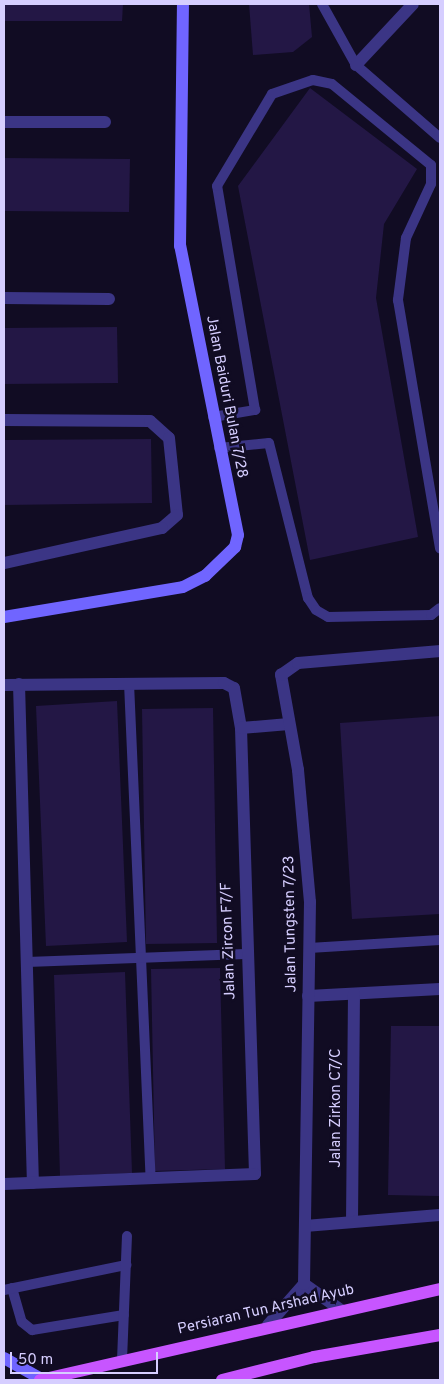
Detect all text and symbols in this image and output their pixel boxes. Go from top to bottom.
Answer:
street label: Jalan Baiduri Bulan 7/28 [201,314,251,480]
street label: Jalan Tungsten 7/23 [281,855,301,993]
street label: Jalan Zircon F7/F [218,882,240,1000]
street label: Jalan Zirkon C7/C [328,1048,346,1168]
street label: Persiaran Tun Arshad Ayub [175,1281,357,1339]
scale bar [12,1342,160,1374]
text: 50 m [18,1351,53,1370]

